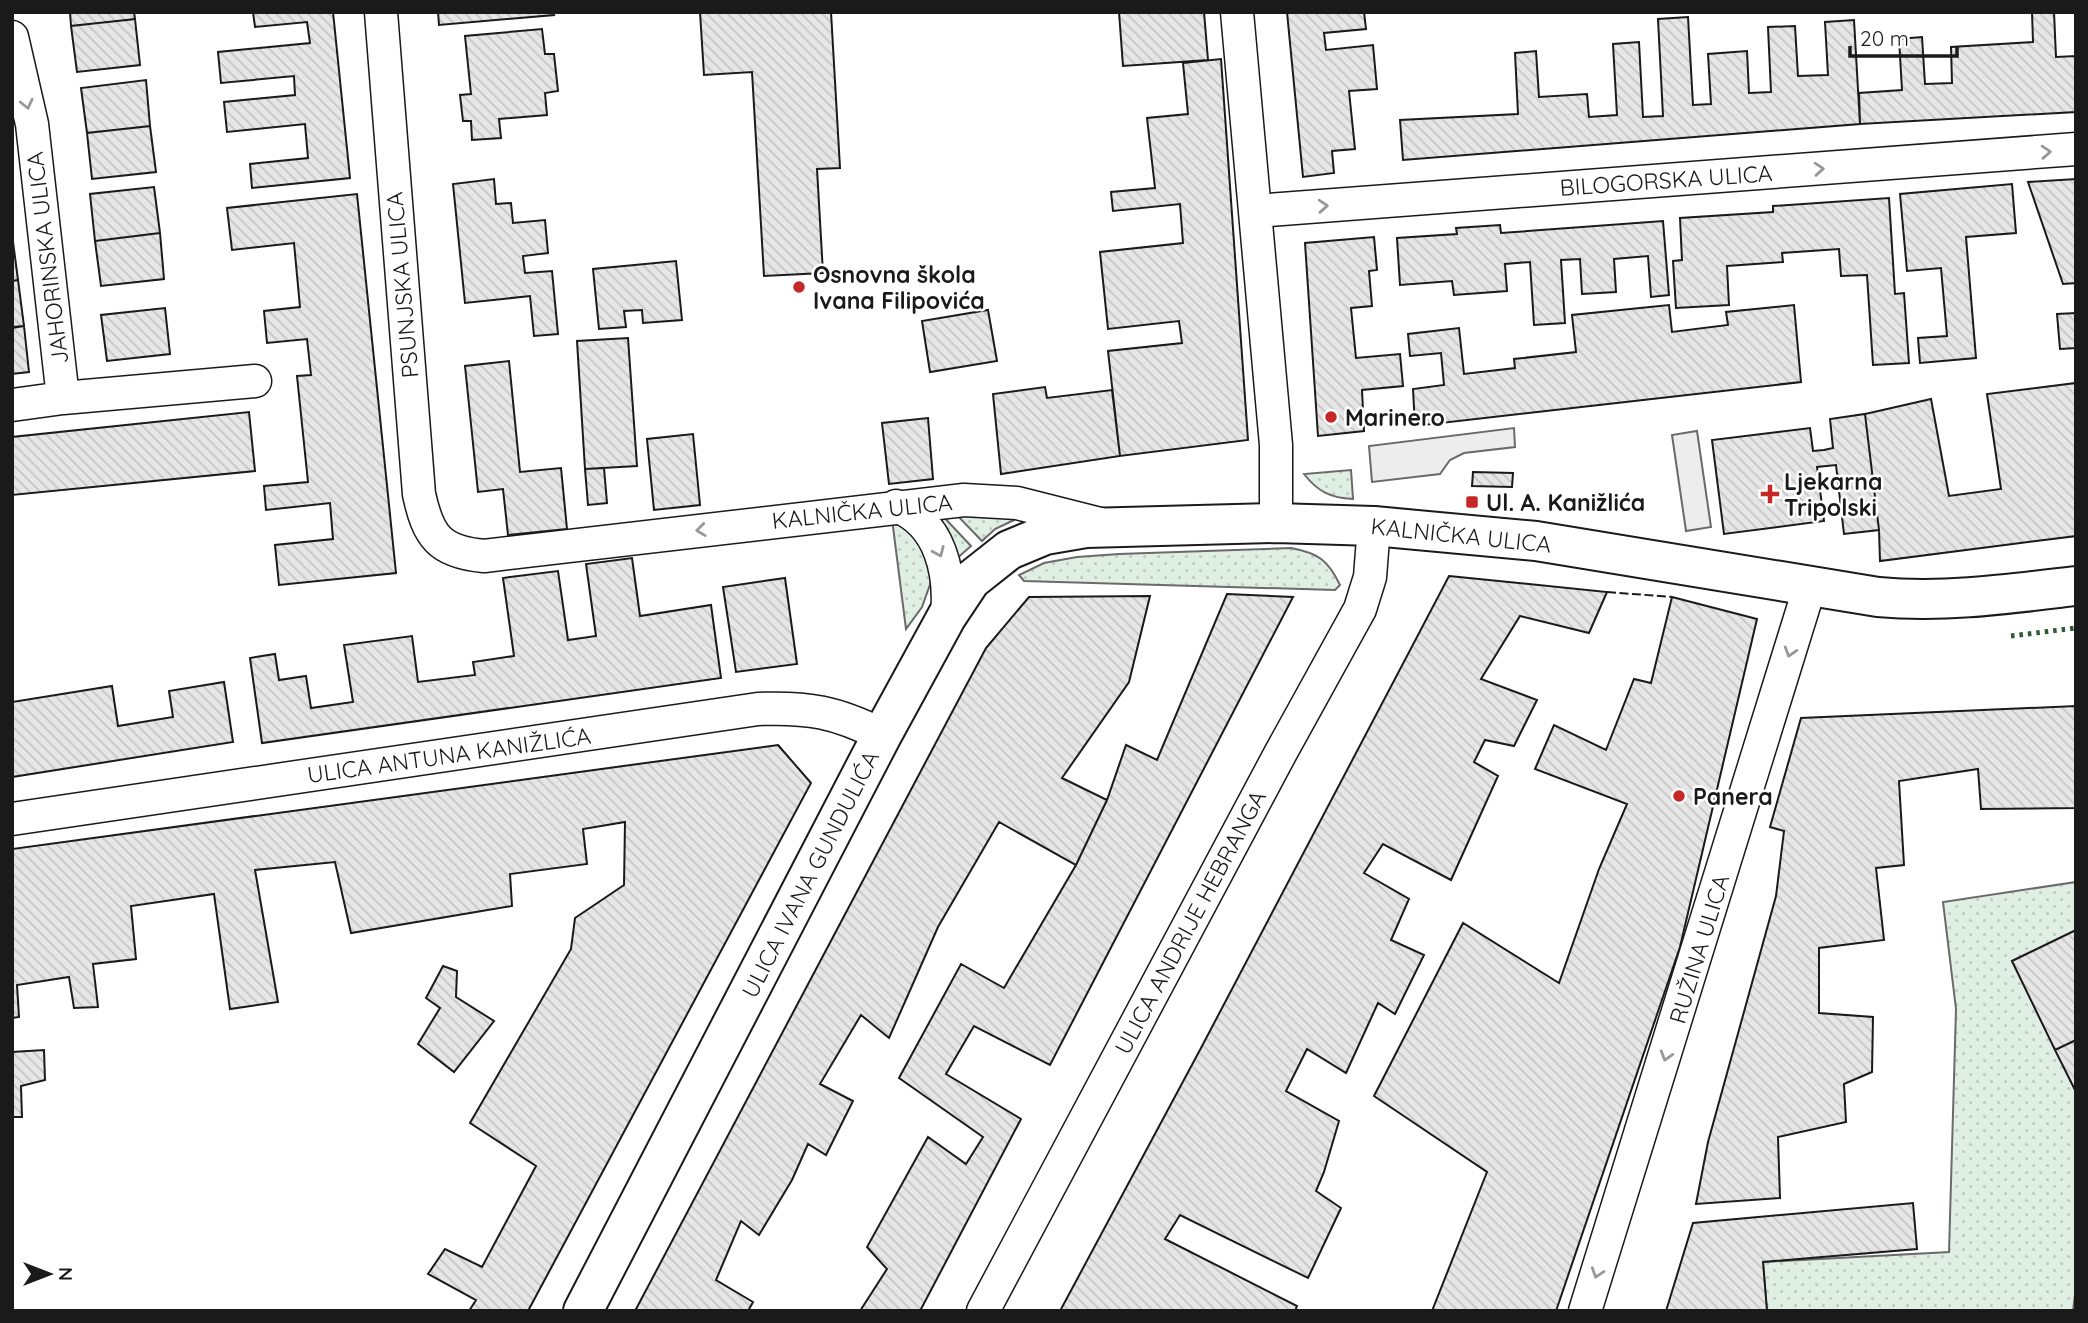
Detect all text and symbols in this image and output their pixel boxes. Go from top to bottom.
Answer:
scale bar [1850,14,1957,58]
text: 20 m [1860,25,1909,51]
one-way arrow [19,97,34,109]
one-way arrow [2041,145,2052,160]
street label: JAHORINSKA ULICA [20,150,74,366]
street label: BILOGORSKA ULICA [1559,158,1773,202]
one-way arrow [1814,162,1825,177]
street label: PSUNJSKA ULICA [379,191,425,379]
one-way arrow [1318,199,1329,214]
place label: Osnovna škola Ivana Filipovića [813,260,985,315]
marker: Osnovna škola Ivana Filipovića [791,279,807,295]
place label: Marinero [1345,403,1445,432]
marker: Marinero [1323,409,1339,425]
place label: Ljekarna Tripolski [1784,467,1882,522]
marker: Ljekarna Tripolski [1762,486,1778,502]
street label: KALNIČKA ULICA [770,487,954,535]
place label: Ul. A. Kanižlića [1486,488,1645,517]
marker: Ul. A. Kanižlića [1464,494,1480,510]
street label: KALNIČKA ULICA [1369,511,1553,559]
one-way arrow [695,523,706,538]
one-way arrow [931,545,945,557]
one-way arrow [1784,645,1799,657]
street label: ULICA ANTUNA KANIŽLIĆA [305,721,593,789]
street label: ULICA IVANA GUNDULIĆA [735,745,885,1002]
place label: Panera [1693,782,1773,811]
street label: ULICA ANDRIJE HEBRANGA [1108,785,1272,1059]
marker: Panera [1671,788,1687,804]
street label: RUŽINA ULICA [1663,871,1735,1027]
one-way arrow [1659,1050,1674,1062]
north arrow [14,1239,84,1309]
text: N [54,1267,78,1281]
one-way arrow [1591,1267,1605,1279]

